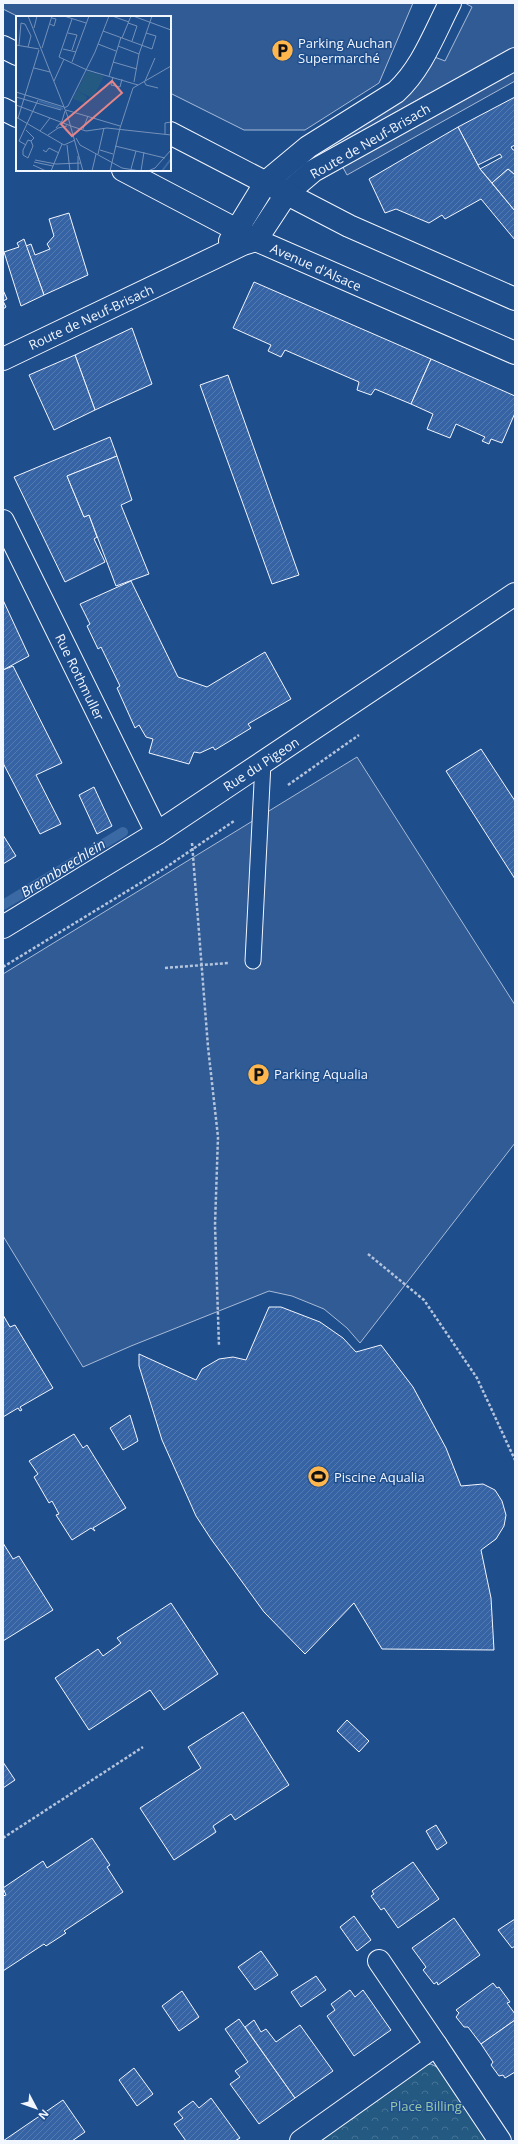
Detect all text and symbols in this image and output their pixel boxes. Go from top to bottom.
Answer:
inset map [16,16,171,171]
place label: Parking Auchan Supermarché [298,34,392,67]
parking icon: Parking Auchan Supermarché [269,37,295,63]
street label: Route de Neuf-Brisach [307,99,433,183]
street label: Avenue d'Alsace [268,239,364,295]
street label: Route de Neuf-Brisach [26,280,156,354]
street label: Rue Rothmuller [51,631,109,724]
street label: Rue du Pigeon [220,733,302,795]
water label: Brennbaechlein [17,834,109,901]
parking icon: Parking Aqualia [246,1061,272,1087]
place label: Parking Aqualia [274,1065,368,1083]
sports icon: Piscine Aqualia [305,1464,331,1490]
place label: Piscine Aqualia [334,1468,425,1486]
north arrow [16,2088,56,2128]
park label: Place Billing [390,2097,462,2115]
text: N [35,2107,53,2123]

